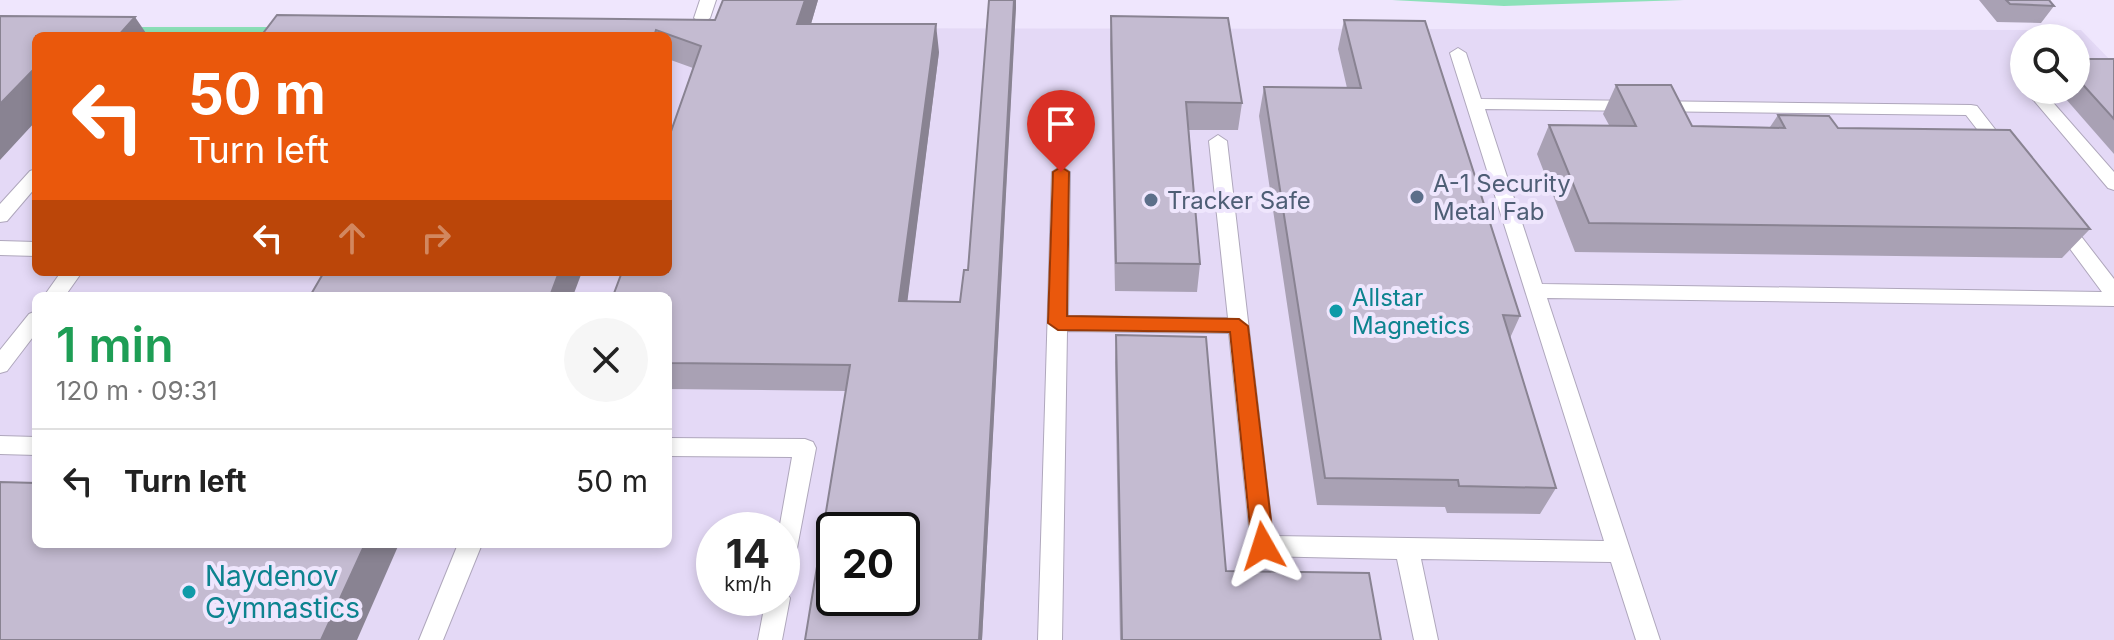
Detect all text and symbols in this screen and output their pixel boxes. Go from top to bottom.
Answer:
map controls [2010,24,2090,104]
button: search [2010,24,2090,104]
text: 50 m [188,60,326,128]
icon: left [56,64,160,168]
pin [1027,90,1095,172]
icon: arrive [1039,102,1083,146]
text: Turn left [188,128,329,172]
place label: A-1 Security Metal Fab [1433,169,1571,226]
place label: Tracker Safe [1167,186,1311,215]
marker: A-1 Security Metal Fab [1408,188,1426,206]
marker: Tracker Safe [1142,191,1160,209]
icon: left [246,216,290,260]
icon: ahead [330,216,374,260]
icon: right [414,216,458,260]
place label: Allstar Magnetics [1352,283,1470,340]
marker: Allstar Magnetics [1327,302,1345,320]
text: 1 min [56,315,174,374]
button: close [564,318,648,402]
text: 120 m · 09:31 [56,375,218,406]
icon: left [56,459,100,503]
text: Turn left [124,463,246,499]
text: 50 m [576,463,648,499]
position arrow [1221,504,1305,588]
speed limit sign: 20 [816,512,920,616]
text: 14 [726,529,770,578]
place label: Naydenov Gymnastics [205,559,360,625]
text: km/h [724,572,772,596]
marker: Naydenov Gymnastics [180,583,198,601]

